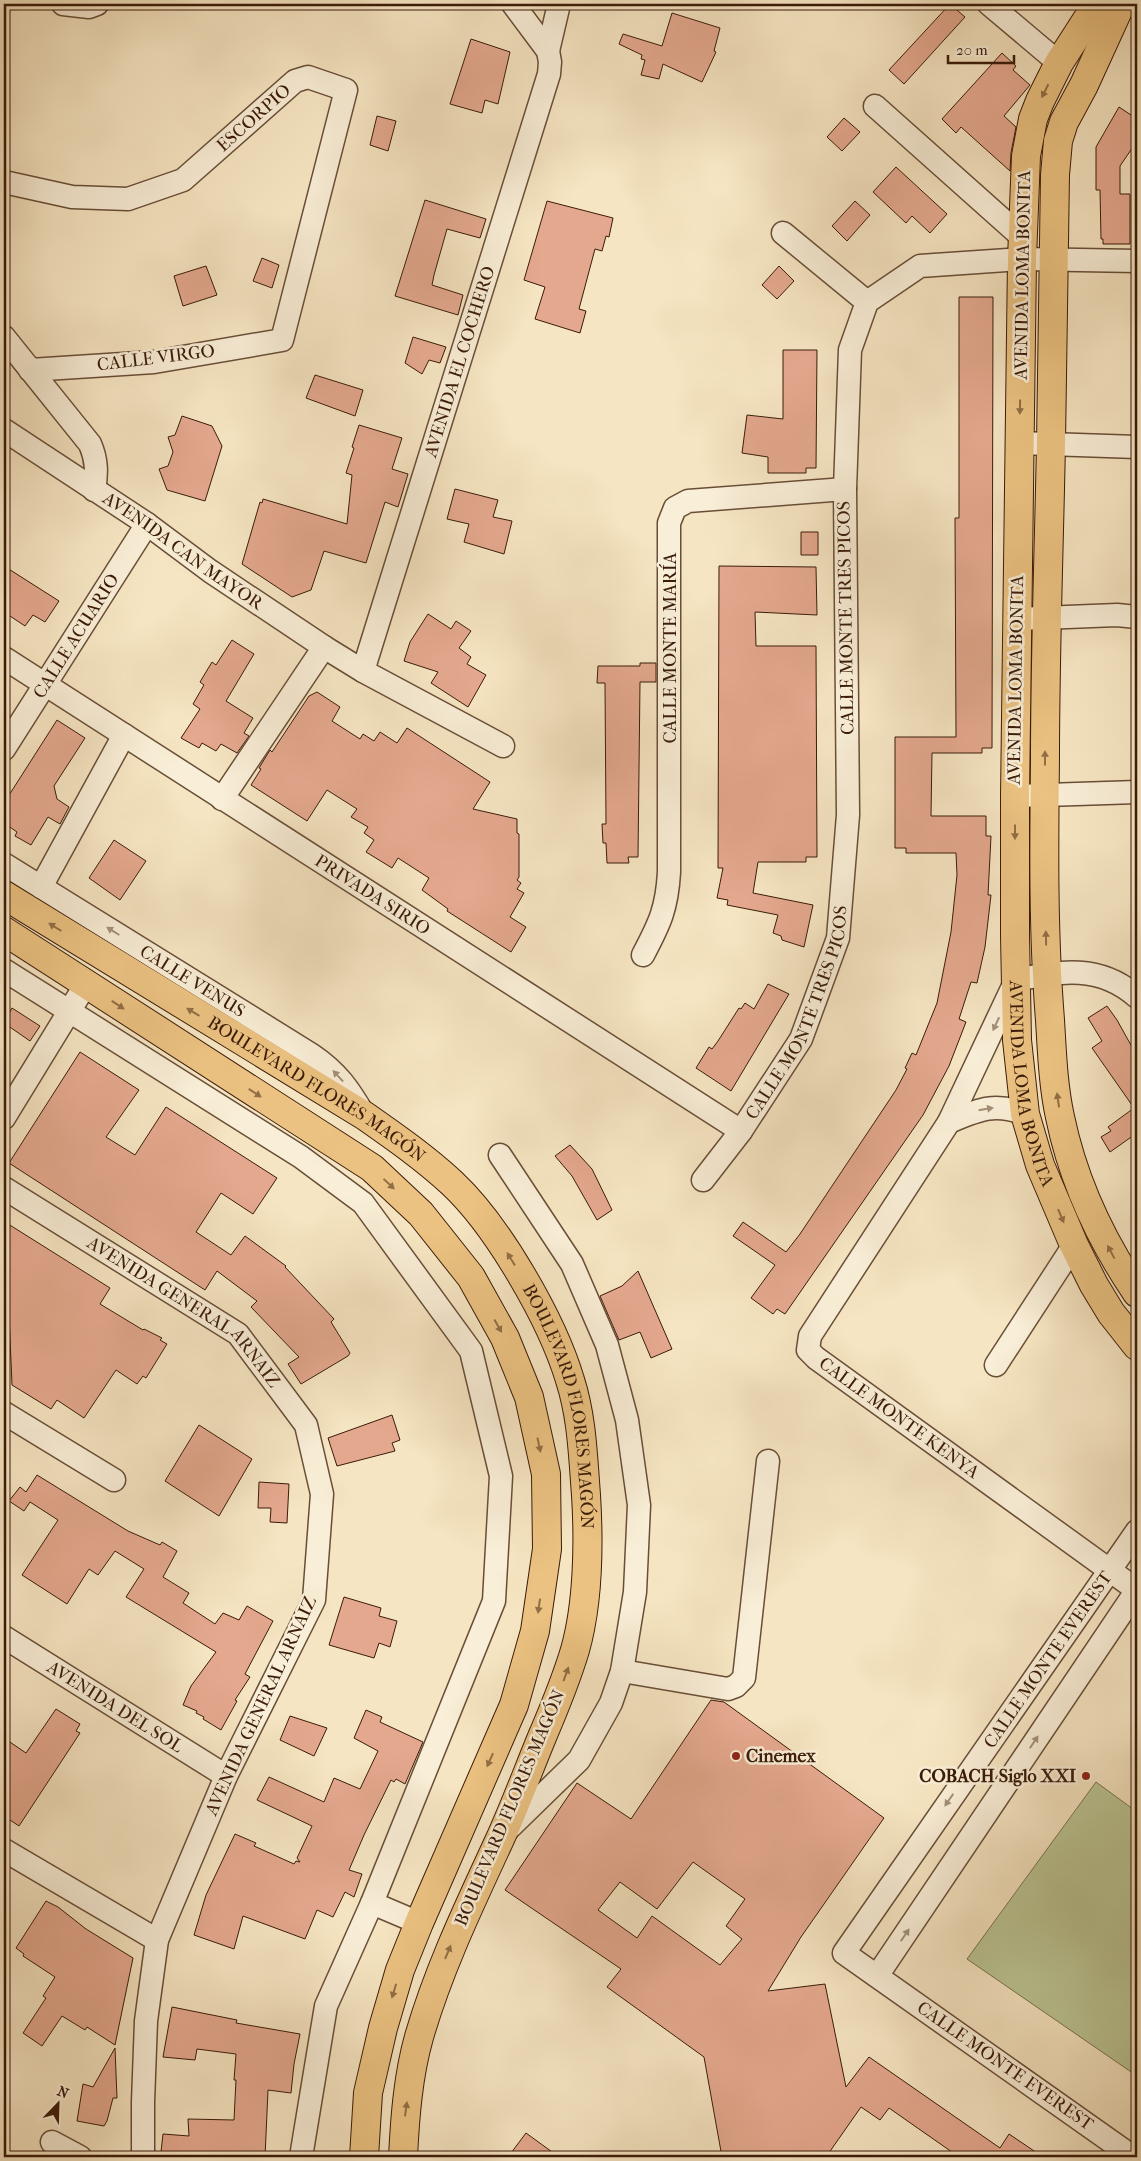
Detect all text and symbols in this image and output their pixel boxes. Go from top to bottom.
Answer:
scale bar [948,32,1015,64]
text: 20 m [956,41,988,59]
street label: ESCORPIO [212,80,295,156]
one-way arrow [1041,84,1049,98]
street label: AVENIDA LOMA BONITA [1011,170,1035,381]
street label: AVENIDA EL COCHERO [419,264,499,461]
street label: CALLE VIRGO [96,340,216,376]
one-way arrow [1016,400,1024,416]
street label: AVENIDA CAN MAYOR [98,487,268,614]
street label: CALLE MONTE TRES PICOS [833,501,859,735]
street label: CALLE MONTE MARÍA [659,552,681,744]
street label: CALLE ACUARIO [29,570,123,702]
street label: AVENIDA LOMA BONITA [1004,575,1028,786]
one-way arrow [1041,750,1049,766]
one-way arrow [1011,825,1019,841]
street label: PRIVADA SIRIO [311,850,434,939]
street label: CALLE MONTE TRES PICOS [741,905,851,1123]
one-way arrow [48,922,61,931]
one-way arrow [106,927,119,936]
one-way arrow [1042,930,1050,946]
street label: CALLE VENUS [136,940,249,1022]
street label: AVENIDA LOMA BONITA [1005,979,1059,1190]
one-way arrow [112,1000,125,1010]
one-way arrow [187,1007,200,1016]
street label: BOULEVARD FLORES MAGÓN [204,1012,430,1167]
one-way arrow [991,1017,999,1031]
one-way arrow [332,1069,343,1082]
one-way arrow [248,1088,262,1098]
one-way arrow [1053,1092,1061,1108]
one-way arrow [979,1104,995,1112]
one-way arrow [383,1178,395,1190]
one-way arrow [1058,1208,1066,1223]
street label: AVENIDA GENERAL ARNAIZ [83,1232,285,1392]
one-way arrow [1107,1245,1115,1260]
one-way arrow [506,1253,515,1266]
street label: BOULEVARD FLORES MAGÓN [518,1280,600,1530]
one-way arrow [494,1319,503,1333]
street label: CALLE MONTE KENYA [815,1353,983,1483]
one-way arrow [536,1437,544,1453]
street label: CALLE MONTE EVEREST [979,1566,1117,1752]
street label: AVENIDA GENERAL ARNAIZ [200,1593,321,1820]
one-way arrow [534,1598,542,1614]
street label: AVENIDA DEL SOL [42,1656,187,1757]
one-way arrow [562,1666,570,1681]
street label: BOULEVARD FLORES MAGÓN [449,1686,570,1929]
one-way arrow [1030,1735,1039,1749]
place label: Cinemex [746,1746,816,1767]
marker: Cinemex [730,1750,742,1762]
one-way arrow [485,1753,493,1767]
place label: COBACH Siglo XXI [919,1766,1076,1787]
marker: COBACH Siglo XXI [1080,1770,1092,1782]
one-way arrow [944,1794,954,1807]
one-way arrow [900,1928,910,1942]
one-way arrow [445,1945,453,1959]
one-way arrow [390,1984,398,1999]
street label: CALLE MONTE EVEREST [913,1997,1098,2135]
north arrow [32,2078,82,2128]
text: N [55,2083,71,2103]
one-way arrow [402,2100,410,2116]

